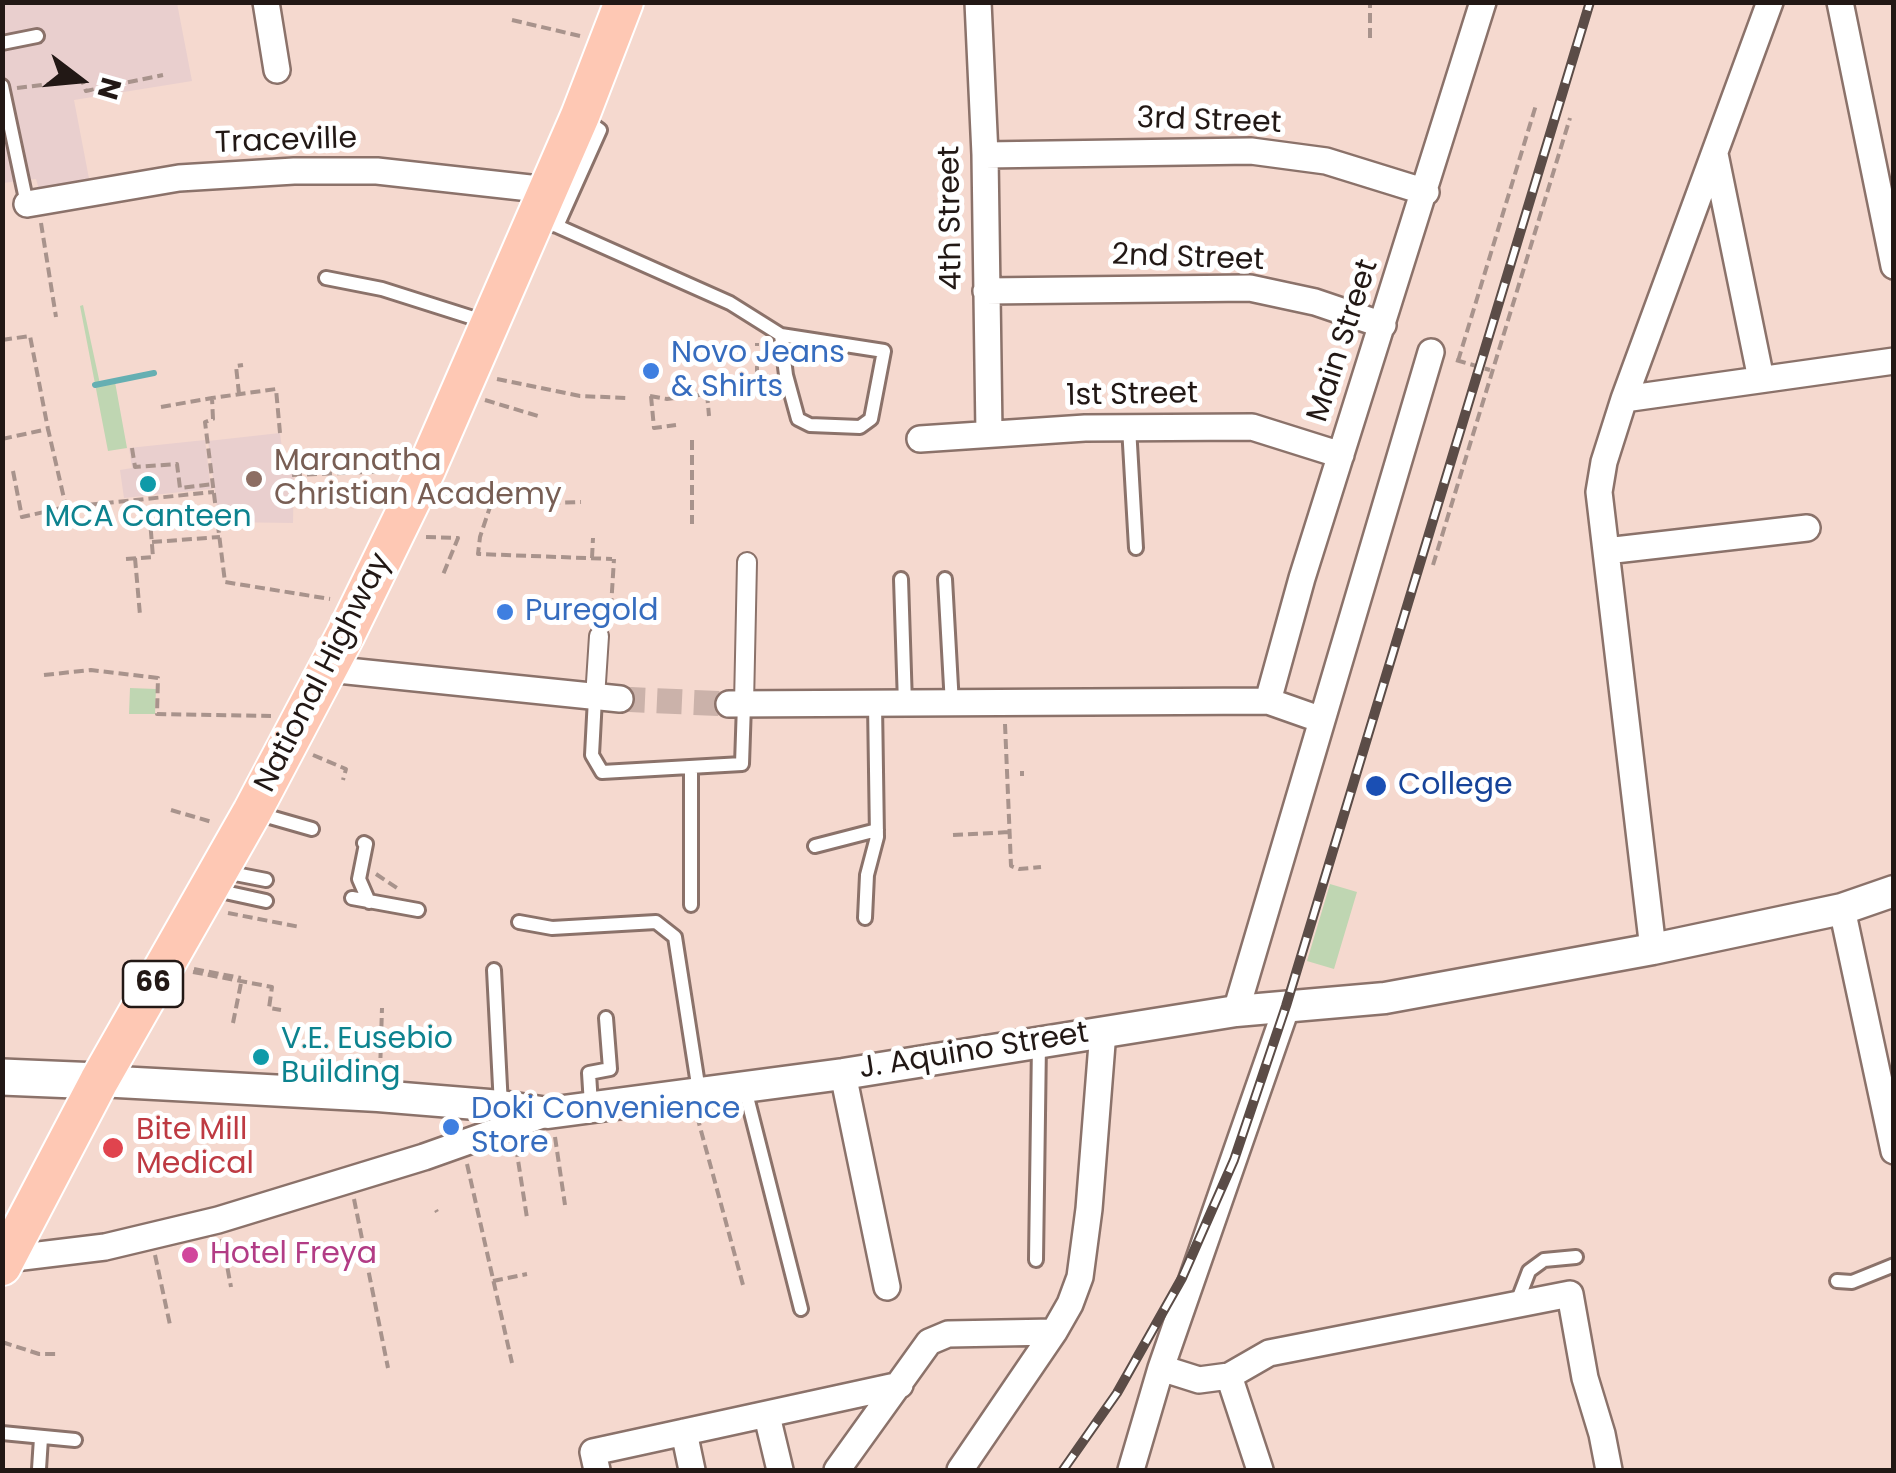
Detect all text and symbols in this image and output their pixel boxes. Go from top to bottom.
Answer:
north arrow [30,30,130,130]
text: N [88,73,131,104]
street label: 3rd Street [1136,101,1282,143]
street label: Traceville [214,122,358,162]
street label: 4th Street [933,145,971,291]
street label: 2nd Street [1111,238,1265,280]
street label: Main Street [1301,255,1387,427]
place label: Novo Jeans & Shirts [671,336,845,406]
marker: Novo Jeans & Shirts [640,360,662,382]
street label: 1st Street [1066,377,1198,415]
place label: Maranatha Christian Academy [274,444,562,514]
marker: Maranatha Christian Academy [243,468,265,490]
marker: MCA Canteen [137,473,159,495]
place label: MCA Canteen [44,500,252,536]
street label: National Highway [248,548,400,798]
place label: Puregold [525,594,658,630]
marker: Puregold [494,601,516,623]
place label: College [1398,768,1513,804]
marker: College [1363,773,1389,799]
road number: 66 [123,961,183,1007]
street label: J. Aquino Street [857,1016,1091,1088]
place label: V.E. Eusebio Building [281,1022,453,1092]
marker: V.E. Eusebio Building [250,1046,272,1068]
place label: Doki Convenience Store [471,1092,740,1162]
place label: Bite Mill Medical [136,1113,254,1184]
marker: Doki Convenience Store [440,1116,462,1138]
marker: Bite Mill Medical [100,1135,126,1161]
place label: Hotel Freya [210,1237,377,1273]
marker: Hotel Freya [179,1244,201,1266]

